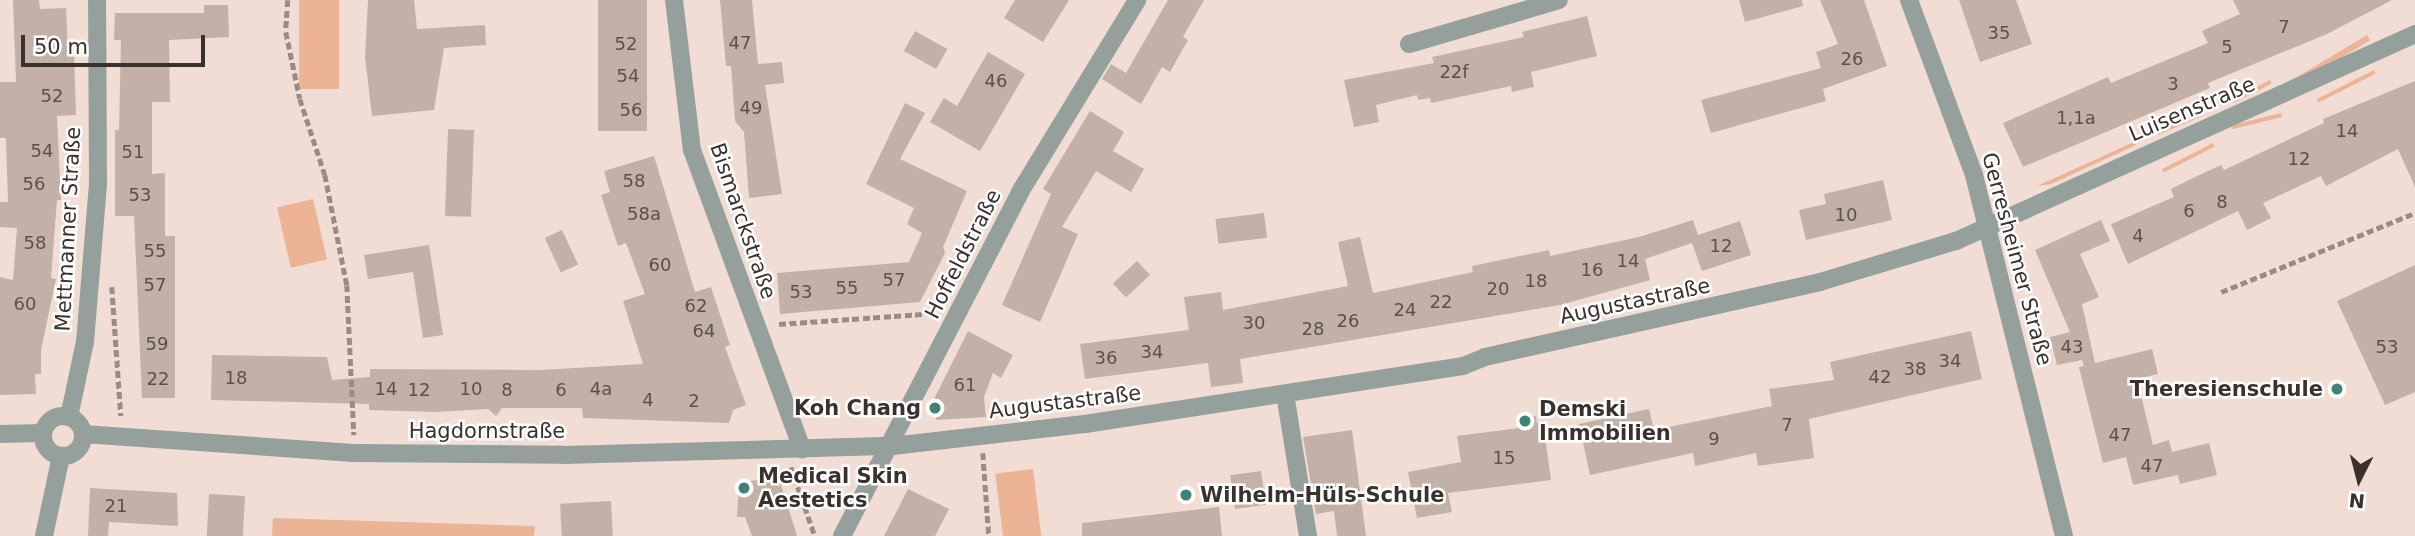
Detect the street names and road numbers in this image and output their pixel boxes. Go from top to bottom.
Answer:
street label: Luisenstraße [2125,71,2259,147]
street label: Mettmanner Straße [50,126,86,332]
street label: Bismarckstraße [705,140,781,302]
street label: Gerresheimer Straße [1976,150,2058,368]
street label: Hoffeldstraße [920,185,1006,323]
street label: Augustastraße [1557,273,1713,329]
street label: Augustastraße [987,380,1143,424]
street label: Hagdornstraße [409,418,565,444]

